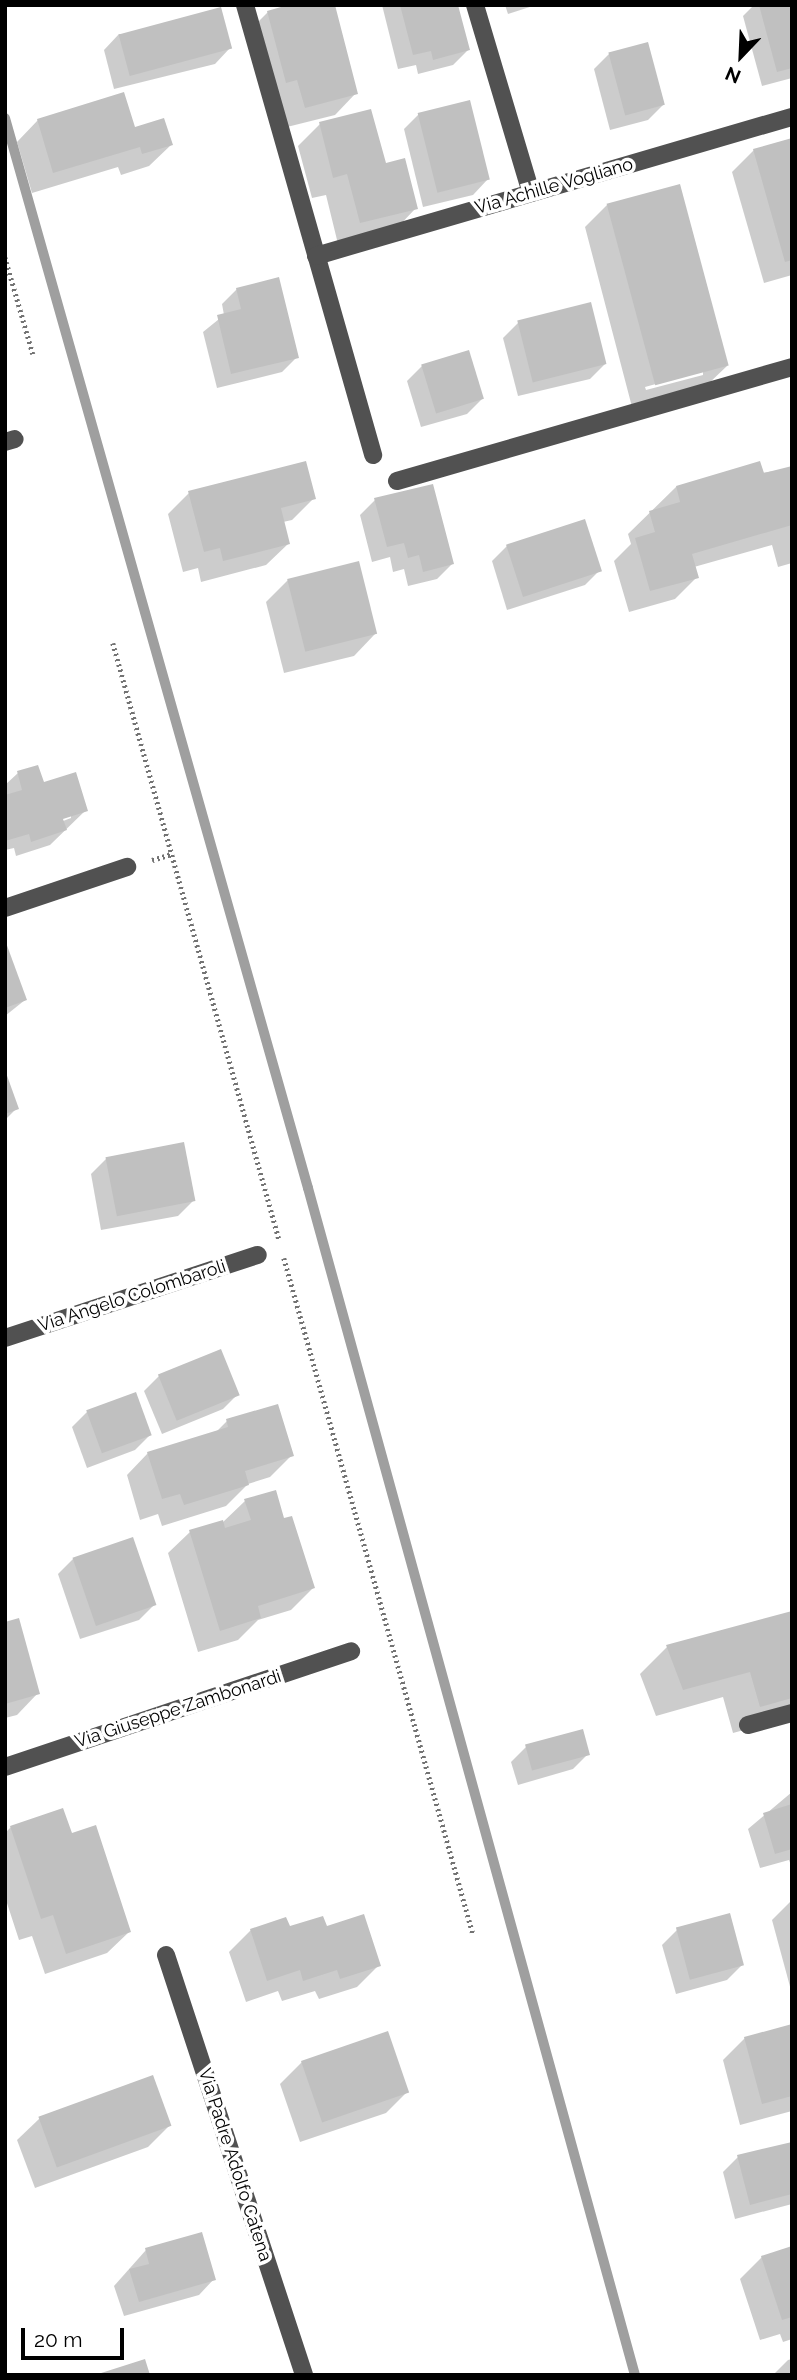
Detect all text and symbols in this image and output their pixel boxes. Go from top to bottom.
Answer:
north arrow [706,21,776,91]
text: N [722,62,744,88]
street label: Via Achille Vogliano [472,153,636,219]
street label: Via Angelo Colombaroli [35,1255,229,1337]
street label: Via Giuseppe Zambonardi [72,1665,284,1753]
street label: Via Padre Adolfo Catena [193,2065,277,2265]
scale bar [24,2314,128,2358]
text: 20 m [34,2327,82,2352]

